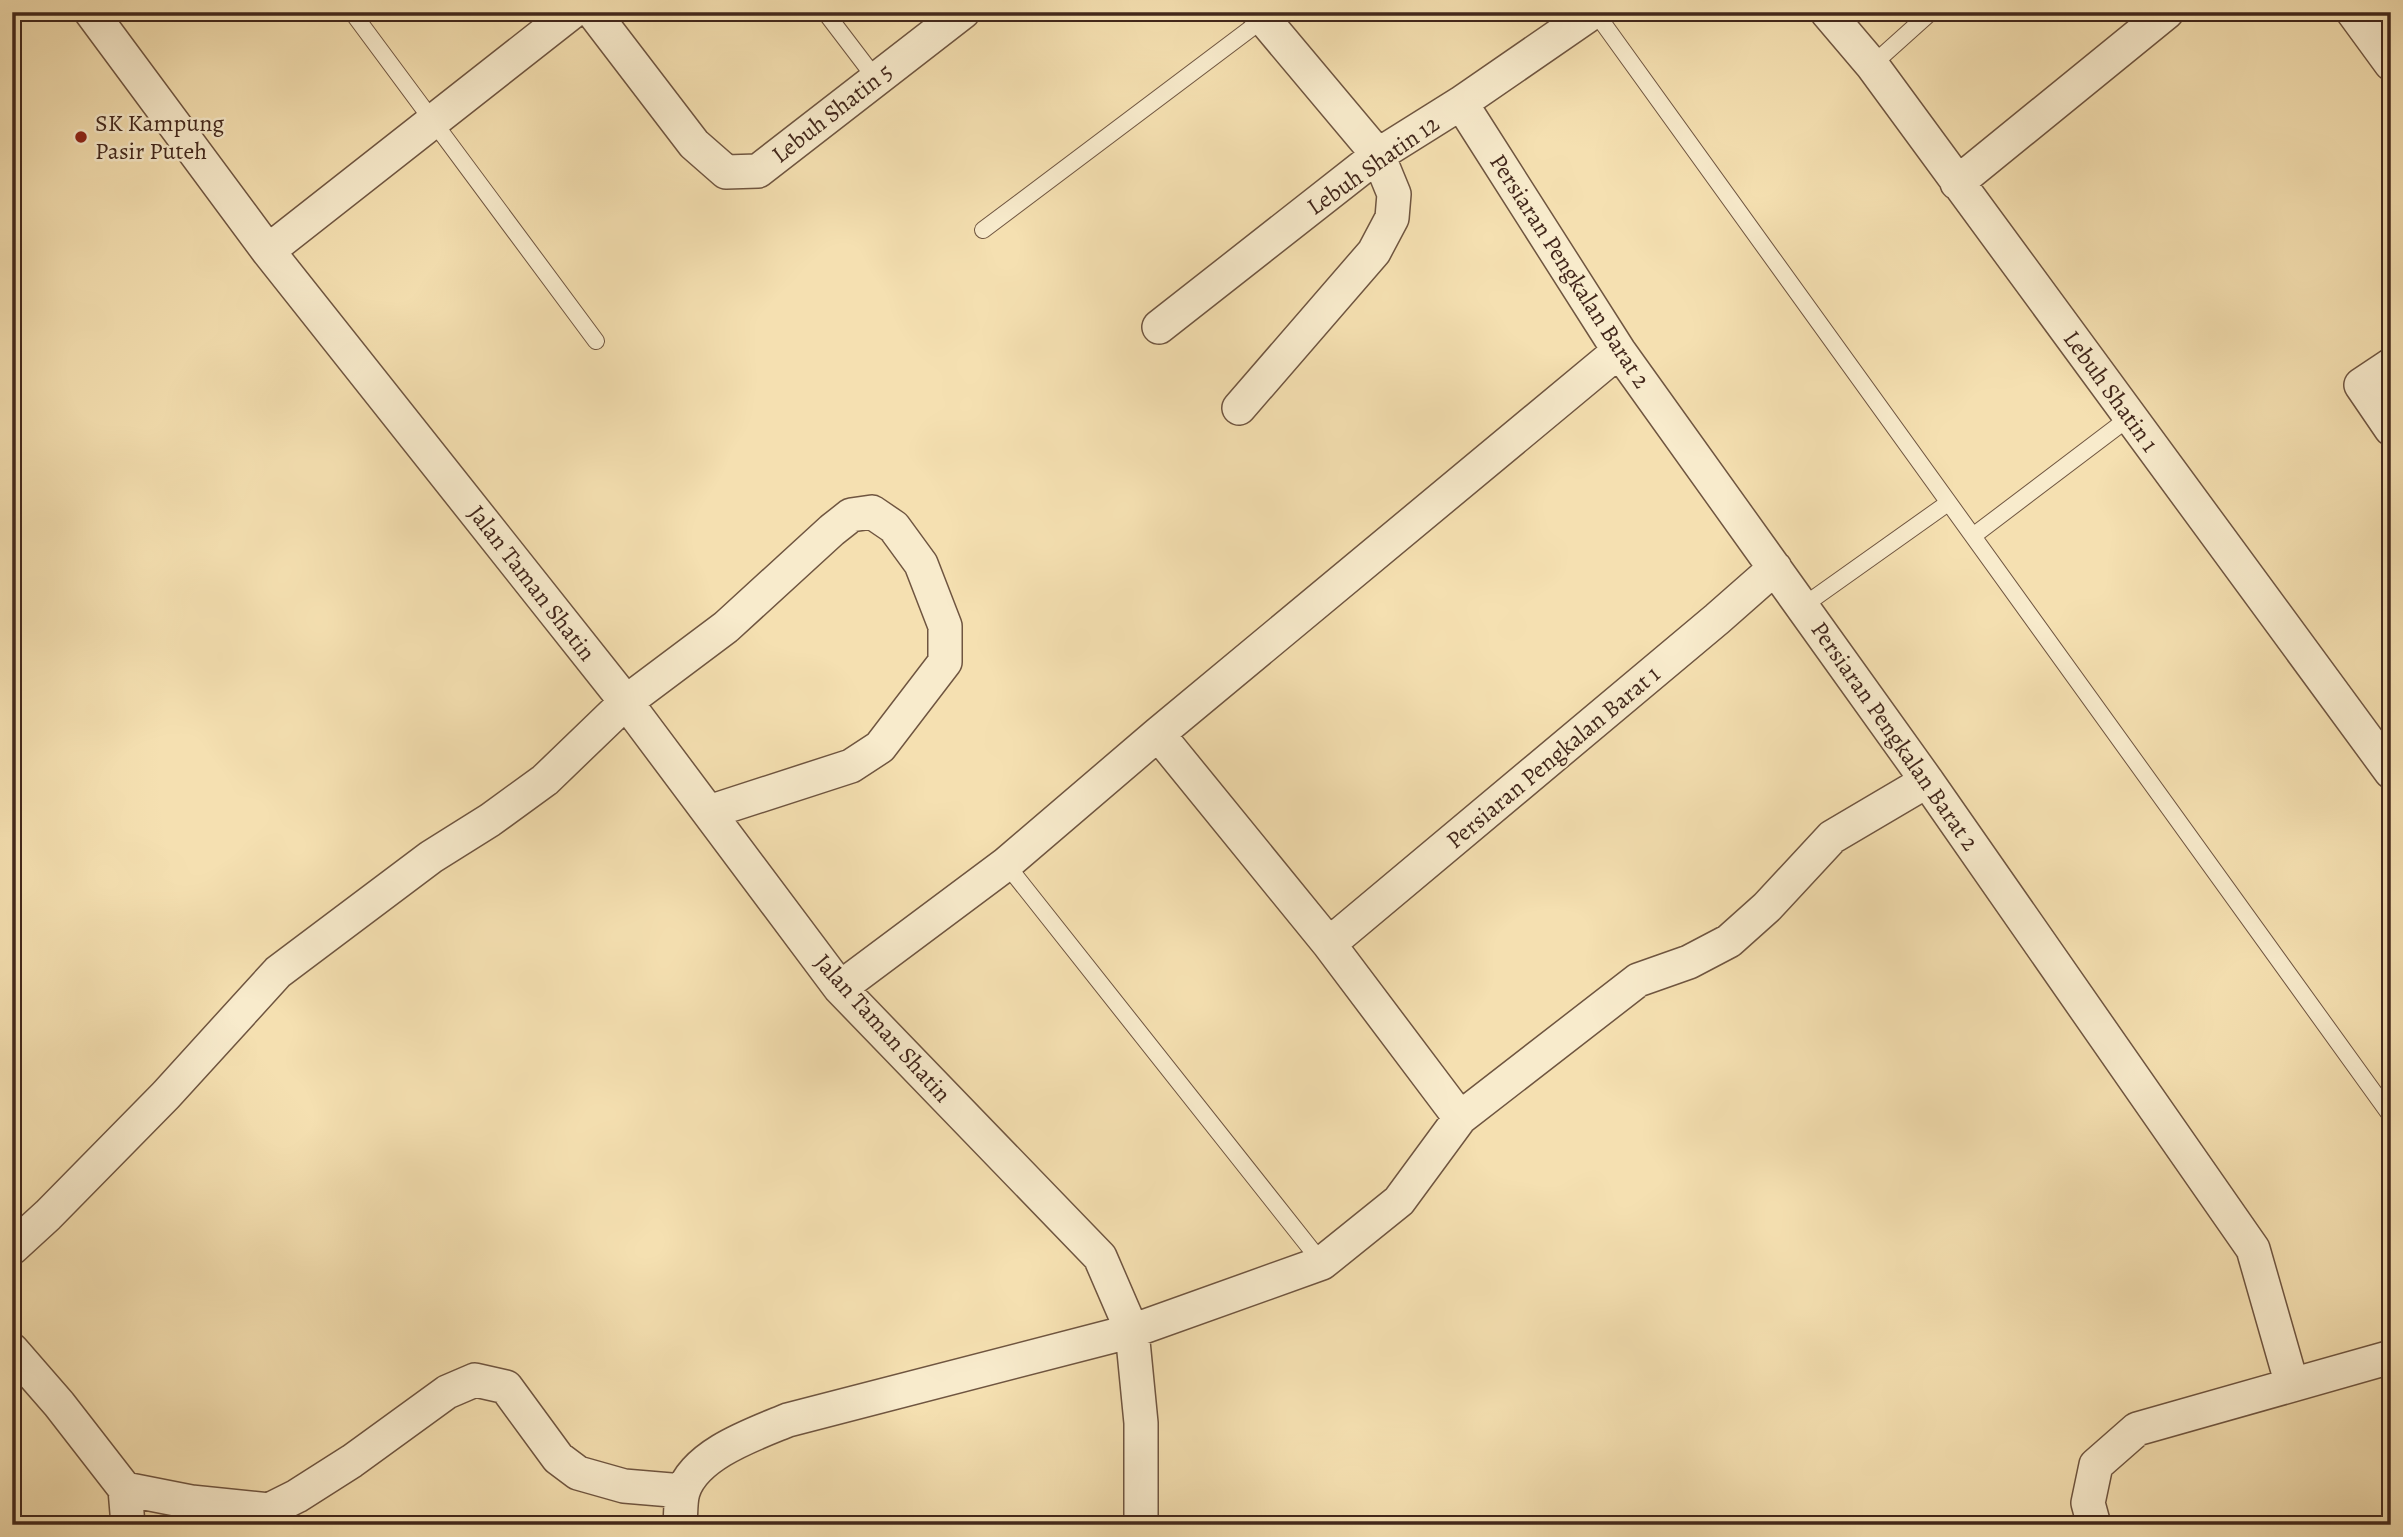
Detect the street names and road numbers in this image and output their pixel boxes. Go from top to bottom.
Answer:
street label: Lebuh Shatin 5 [765,56,899,170]
street label: Lebuh Shatin 12 [1301,108,1445,222]
street label: Persiaran Pengkalan Barat 2 [1482,148,1658,394]
street label: Lebuh Shatin 1 [2056,324,2166,458]
street label: Jalan Taman Shatin [461,498,603,668]
street label: Persiaran Pengkalan Barat 2 [1804,615,1986,857]
street label: Persiaran Pengkalan Barat 1 [1439,658,1667,856]
street label: Jalan Taman Shatin [808,947,958,1109]

